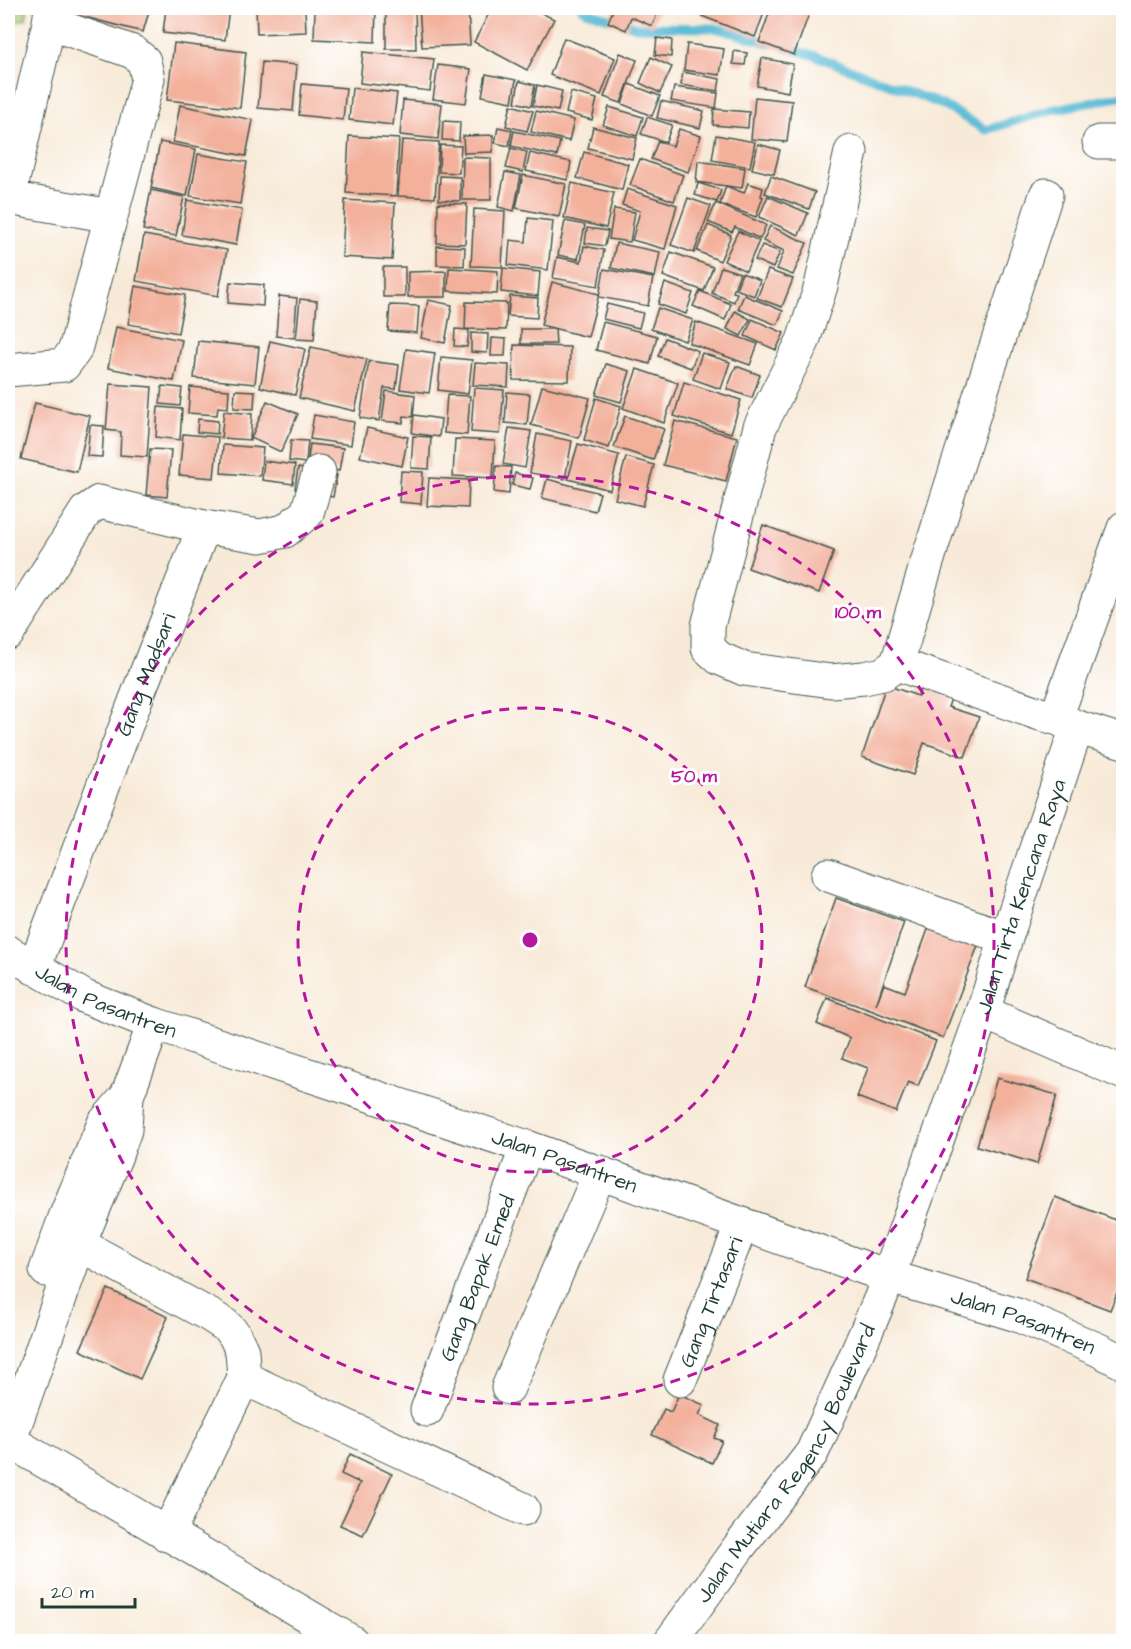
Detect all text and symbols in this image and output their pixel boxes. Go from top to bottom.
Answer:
text: 100 m [835,600,882,625]
street label: Gang Madsari [109,609,183,740]
text: 50 m [671,764,718,789]
street label: Jalan Tirta Kencana Raya [969,775,1073,1018]
centre of rings [520,930,540,950]
street label: Jalan Pasantren [30,957,180,1045]
street label: Jalan Pasantren [488,1122,641,1200]
street label: Gang Bapak Emed [432,1191,522,1365]
street label: Gang Tirtasari [672,1232,750,1371]
street label: Jalan Pasantren [947,1281,1100,1361]
street label: Jalan Mutiara Regency Boulevard [689,1319,882,1609]
scale bar [42,1571,135,1609]
text: 20 m [51,1580,94,1605]

